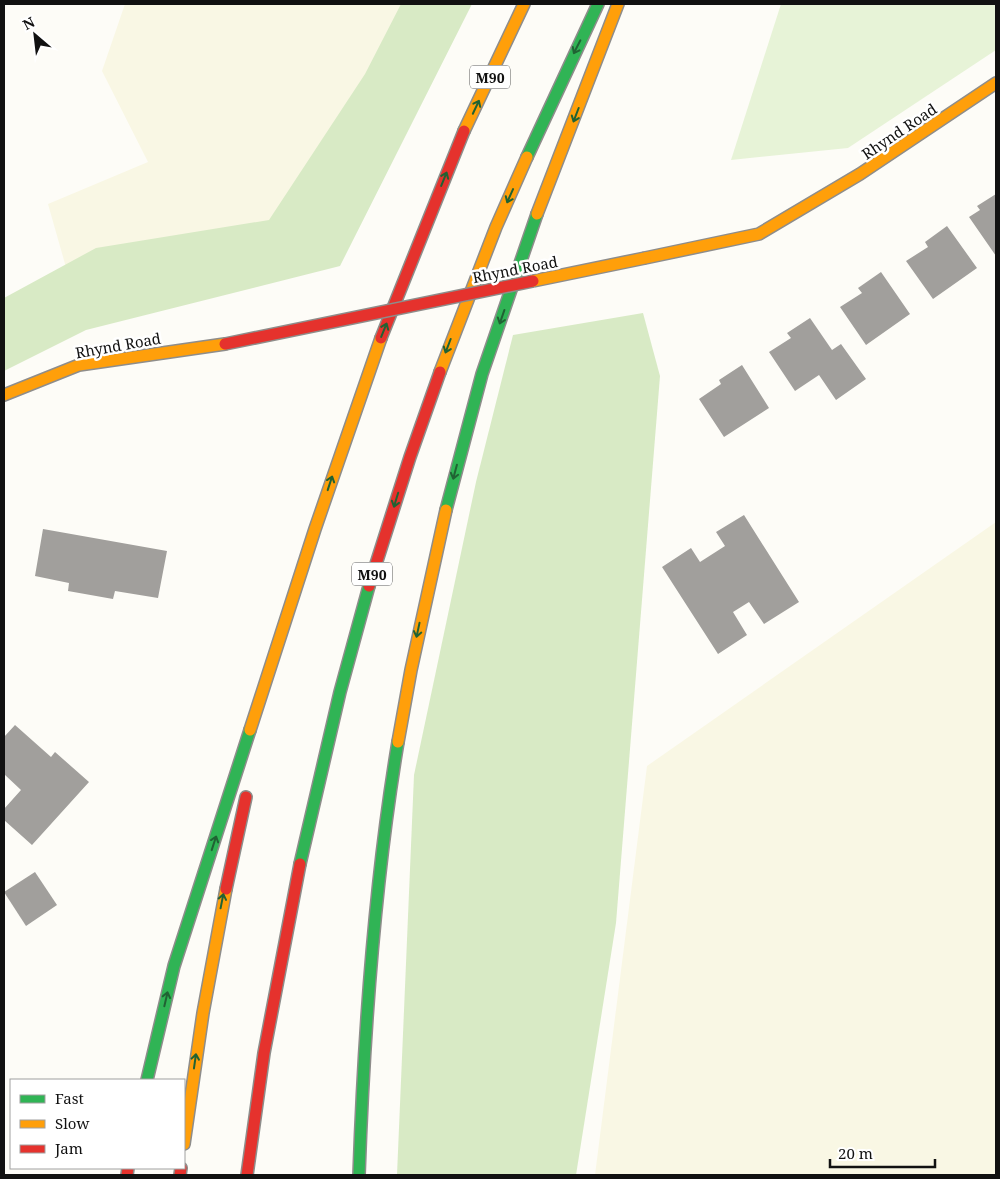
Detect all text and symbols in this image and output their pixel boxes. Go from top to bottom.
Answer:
north arrow [10,10,60,60]
text: N [19,12,38,34]
one-way arrow [571,40,581,55]
road number: M90 [470,66,510,88]
street label: Rhynd Road [858,99,940,163]
one-way arrow [471,100,481,115]
one-way arrow [571,107,580,122]
one-way arrow [440,172,449,187]
one-way arrow [505,188,515,203]
street label: Rhynd Road [471,251,559,287]
one-way arrow [497,308,506,324]
one-way arrow [380,323,389,338]
street label: Rhynd Road [74,328,162,362]
one-way arrow [443,338,452,353]
one-way arrow [450,464,460,480]
one-way arrow [326,475,336,491]
one-way arrow [390,491,400,507]
road number: M90 [352,562,392,586]
one-way arrow [413,622,423,638]
one-way arrow [209,836,219,852]
one-way arrow [218,894,228,910]
one-way arrow [162,991,171,1007]
one-way arrow [190,1054,200,1070]
legend [10,1079,185,1169]
text: Fast [55,1088,84,1108]
text: Slow [55,1113,89,1133]
scale bar [830,1136,935,1168]
text: Jam [54,1138,83,1158]
text: 20 m [838,1143,873,1163]

